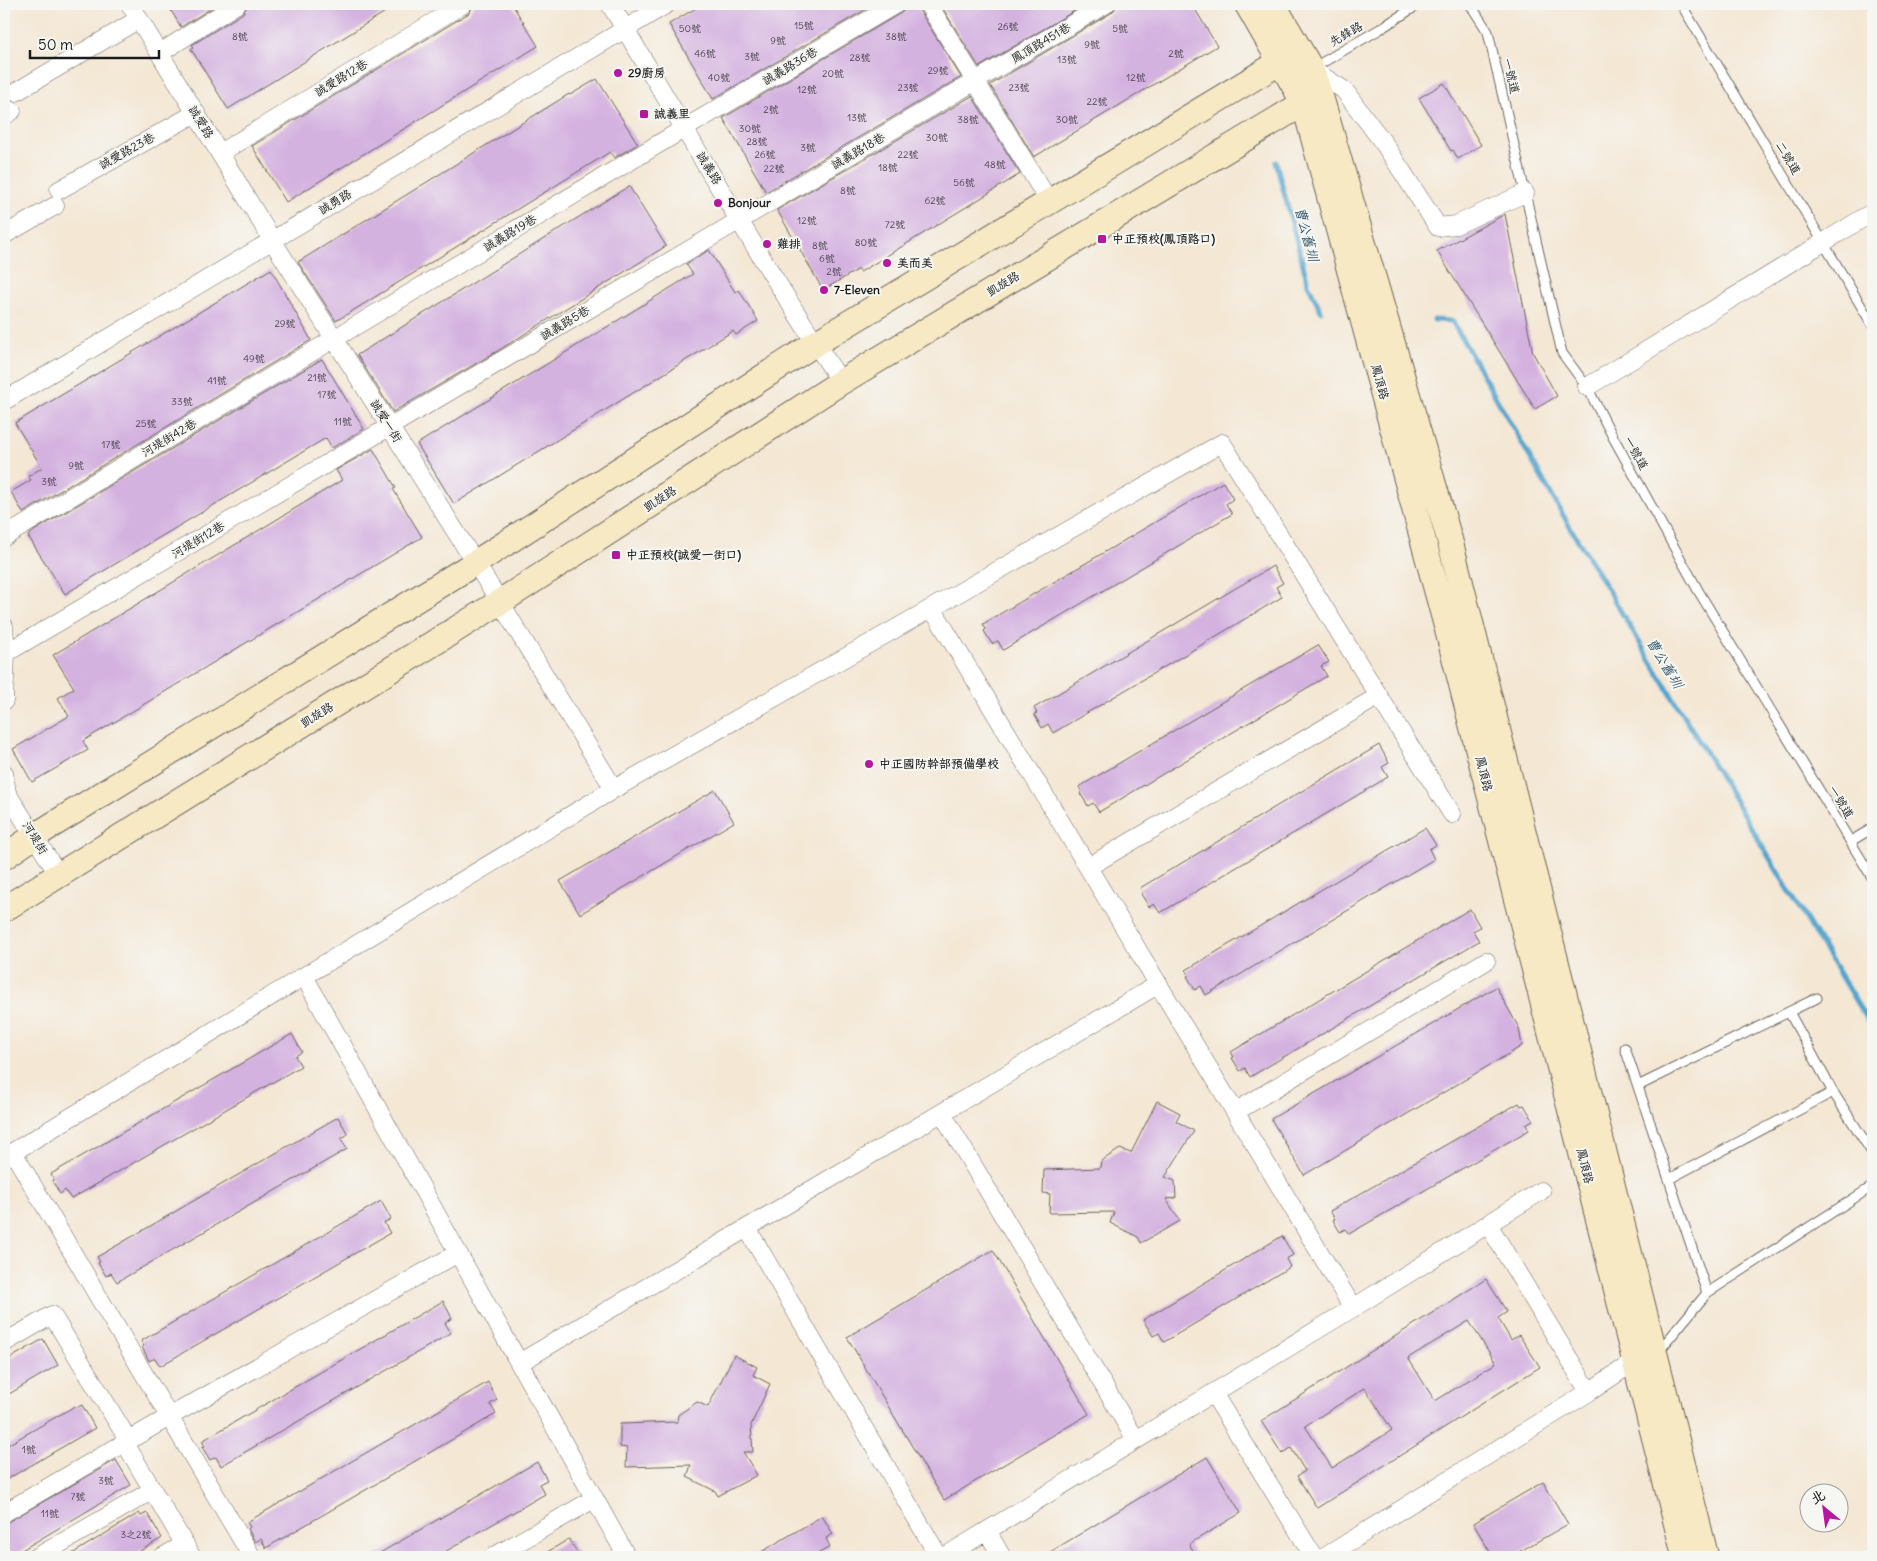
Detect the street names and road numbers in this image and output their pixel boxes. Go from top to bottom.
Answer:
street label: 先鋒路 [1326,18,1365,49]
street label: 鳳頂路451巷 [1008,19,1073,66]
street label: 誠義路36巷 [759,43,820,88]
street label: 誠愛路12巷 [311,56,370,99]
street label: 一號道 [1500,57,1523,95]
street label: 誠愛路 [186,102,217,141]
street label: 誠愛路23巷 [96,129,157,172]
street label: 誠義路18巷 [828,129,887,172]
street label: 二號道 [1773,138,1804,177]
street label: 誠義路 [694,148,725,187]
street label: 誠勇路 [315,186,354,217]
street label: 誠義路19巷 [480,211,539,254]
street label: 凱旋路 [983,268,1022,299]
street label: 誠義路5巷 [537,302,592,343]
street label: 鳳頂路 [1369,363,1392,401]
street label: 誠愛一街 [367,396,406,445]
street label: 河堤街42巷 [139,415,199,460]
street label: 一號道 [1621,433,1652,472]
street label: 凱旋路 [641,482,679,515]
street label: 河堤街12巷 [168,518,227,561]
street label: 凱旋路 [297,699,336,730]
street label: 鳳頂路 [1473,755,1496,793]
street label: 一號道 [1826,782,1857,821]
street label: 河堤街 [20,818,51,857]
street label: 鳳頂路 [1574,1147,1597,1185]

